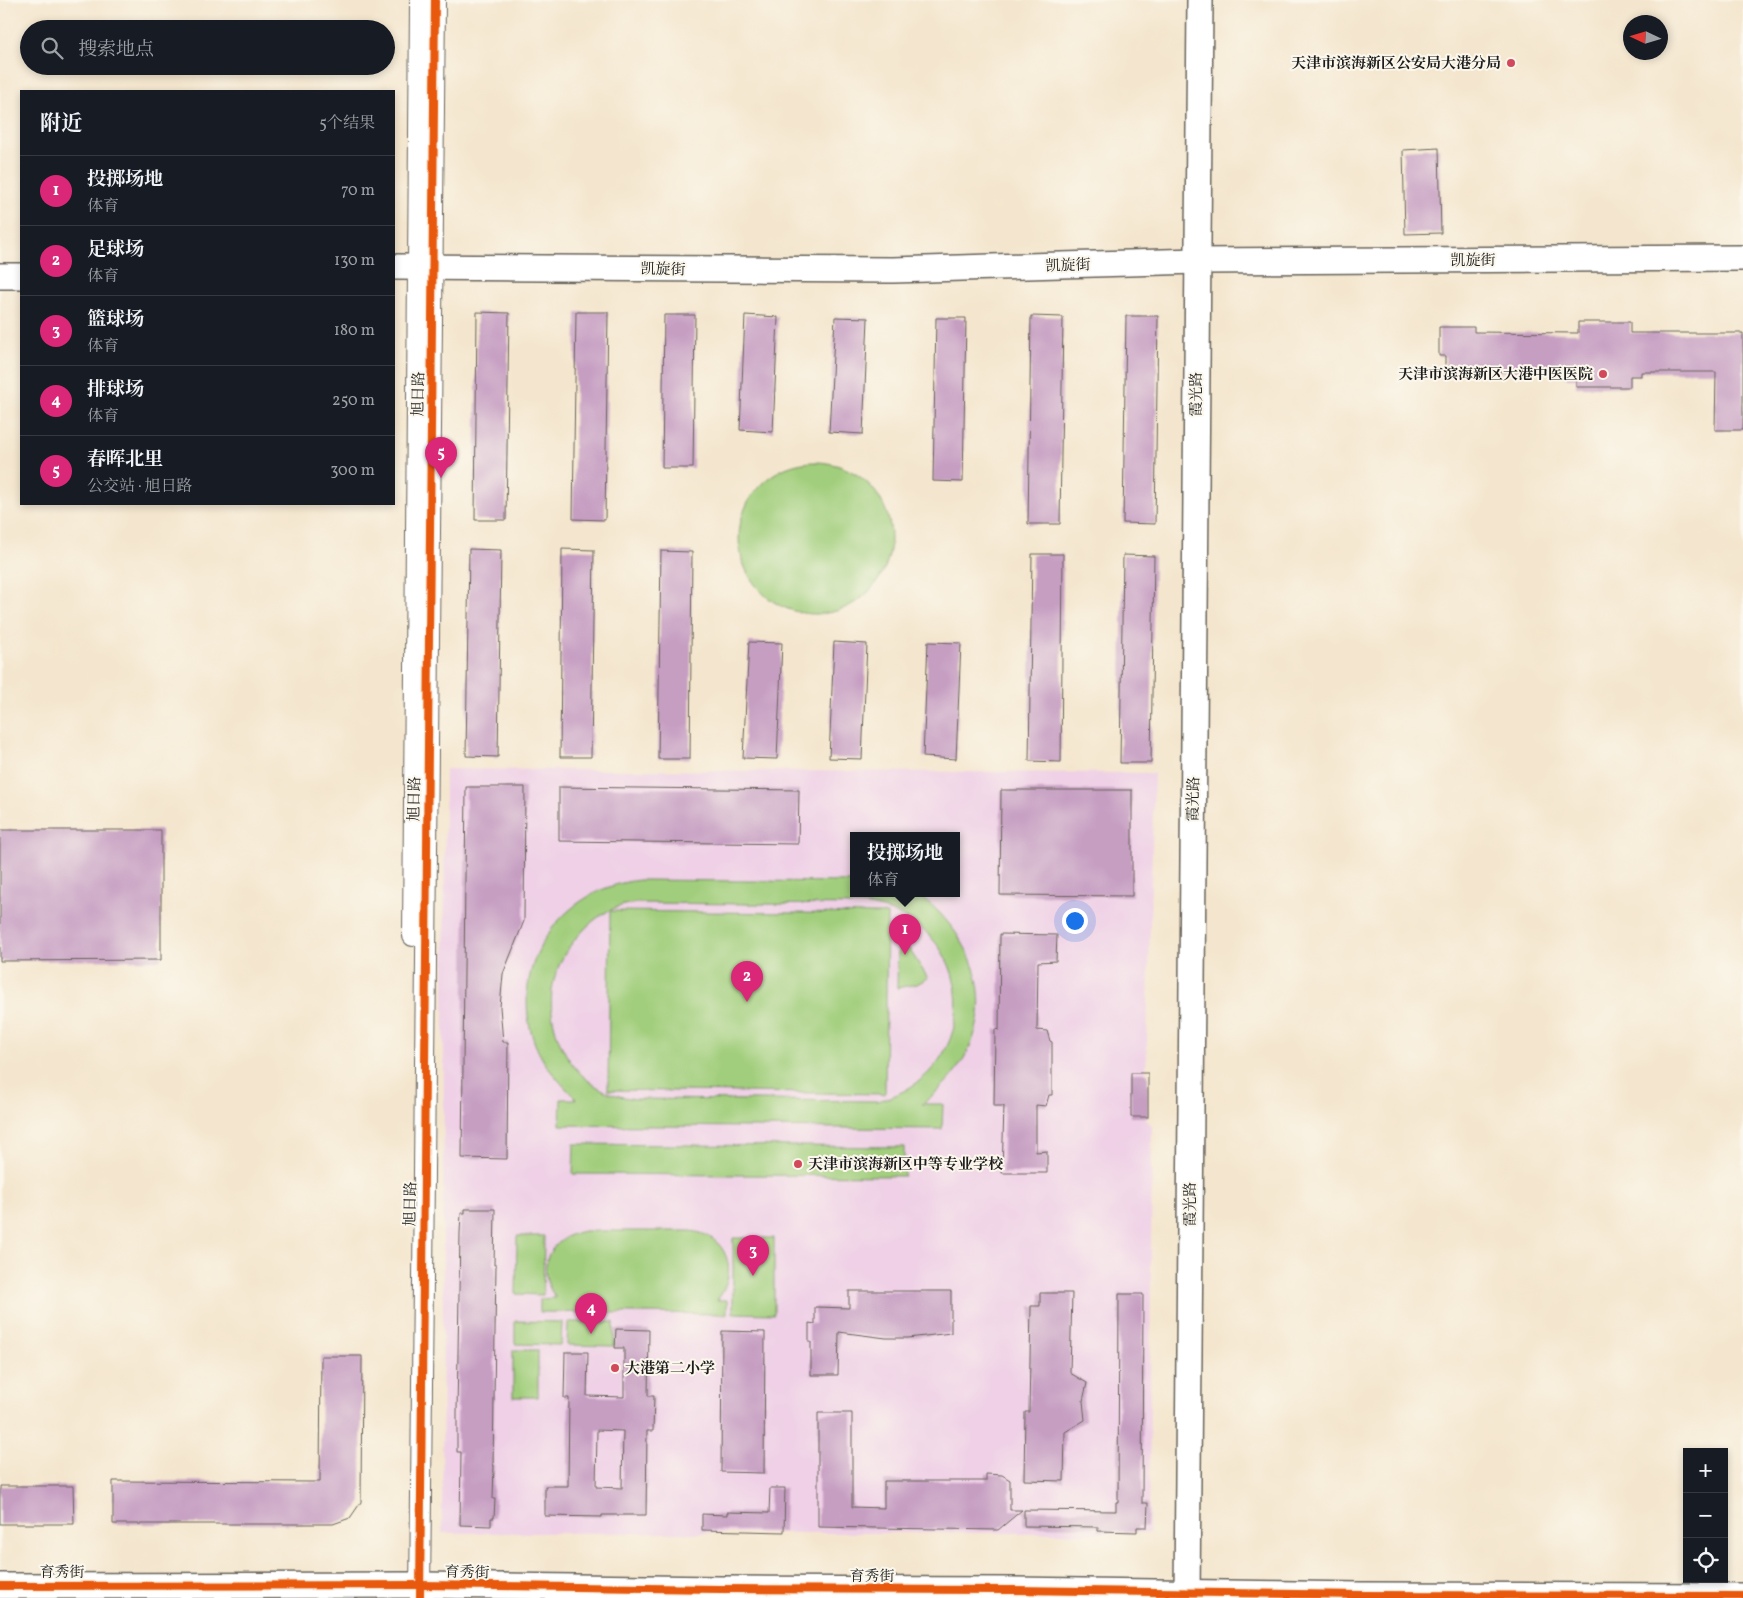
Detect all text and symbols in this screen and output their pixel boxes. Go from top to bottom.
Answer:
north arrow [1623,15,1668,60]
search box [20,20,395,75]
icon: search [38,34,66,62]
text: 搜索地点 [78,37,154,63]
place label: 天津市滨海新区公安局大港分局 [1291,54,1501,75]
marker: 天津市滨海新区公安局大港分局 [1505,57,1517,69]
text: 附近 [40,110,82,139]
text: 5个结果 [319,113,375,135]
text: 投掷场地 [87,167,163,193]
text: 1 [53,180,59,202]
text: 70 m [341,180,375,202]
text: 体育 [87,196,119,218]
text: 足球场 [87,237,144,263]
text: 2 [52,250,60,272]
text: 130 m [334,250,375,272]
street label: 凯旋街 [1450,251,1496,272]
street label: 凯旋街 [1045,255,1091,278]
street label: 凯旋街 [640,260,686,281]
text: 体育 [87,266,119,288]
text: 篮球场 [87,307,144,333]
text: 3 [52,320,60,342]
text: 180 m [334,320,375,342]
text: 体育 [87,336,119,358]
place label: 天津市滨海新区大港中医医院 [1398,365,1593,386]
marker: 天津市滨海新区大港中医医院 [1597,368,1609,380]
street label: 旭日路 [409,371,430,417]
street label: 霞光路 [1187,371,1208,417]
text: 排球场 [87,377,144,403]
text: 4 [51,390,61,412]
text: 250 m [332,390,375,412]
text: 体育 [87,406,119,428]
pin: 5 [425,437,457,478]
text: 春晖北里 [87,447,163,473]
text: 5 [52,460,60,482]
text: 300 m [330,460,375,482]
text: 公交站 · 旭日路 [87,476,193,498]
street label: 旭日路 [405,776,426,822]
street label: 霞光路 [1184,776,1205,822]
popup [850,832,960,897]
text: 投掷场地 [867,841,943,867]
text: 体育 [867,870,899,892]
your location [1062,908,1088,934]
pin: 1 [889,914,921,955]
pin: 2 [731,961,763,1002]
place label: 天津市滨海新区中等专业学校 [808,1155,1004,1176]
marker: 天津市滨海新区中等专业学校 [792,1158,804,1170]
street label: 旭日路 [401,1181,422,1227]
street label: 霞光路 [1181,1181,1202,1227]
pin: 3 [737,1235,769,1276]
pin: 4 [575,1293,607,1334]
place label: 大港第二小学 [625,1359,715,1380]
marker: 大港第二小学 [609,1362,621,1374]
map controls [1683,1448,1728,1583]
button: + [1683,1448,1728,1493]
button: − [1683,1493,1728,1538]
button: locate [1683,1538,1728,1583]
street label: 育秀街 [39,1563,85,1584]
street label: 育秀街 [444,1563,490,1584]
street label: 育秀街 [849,1567,895,1588]

